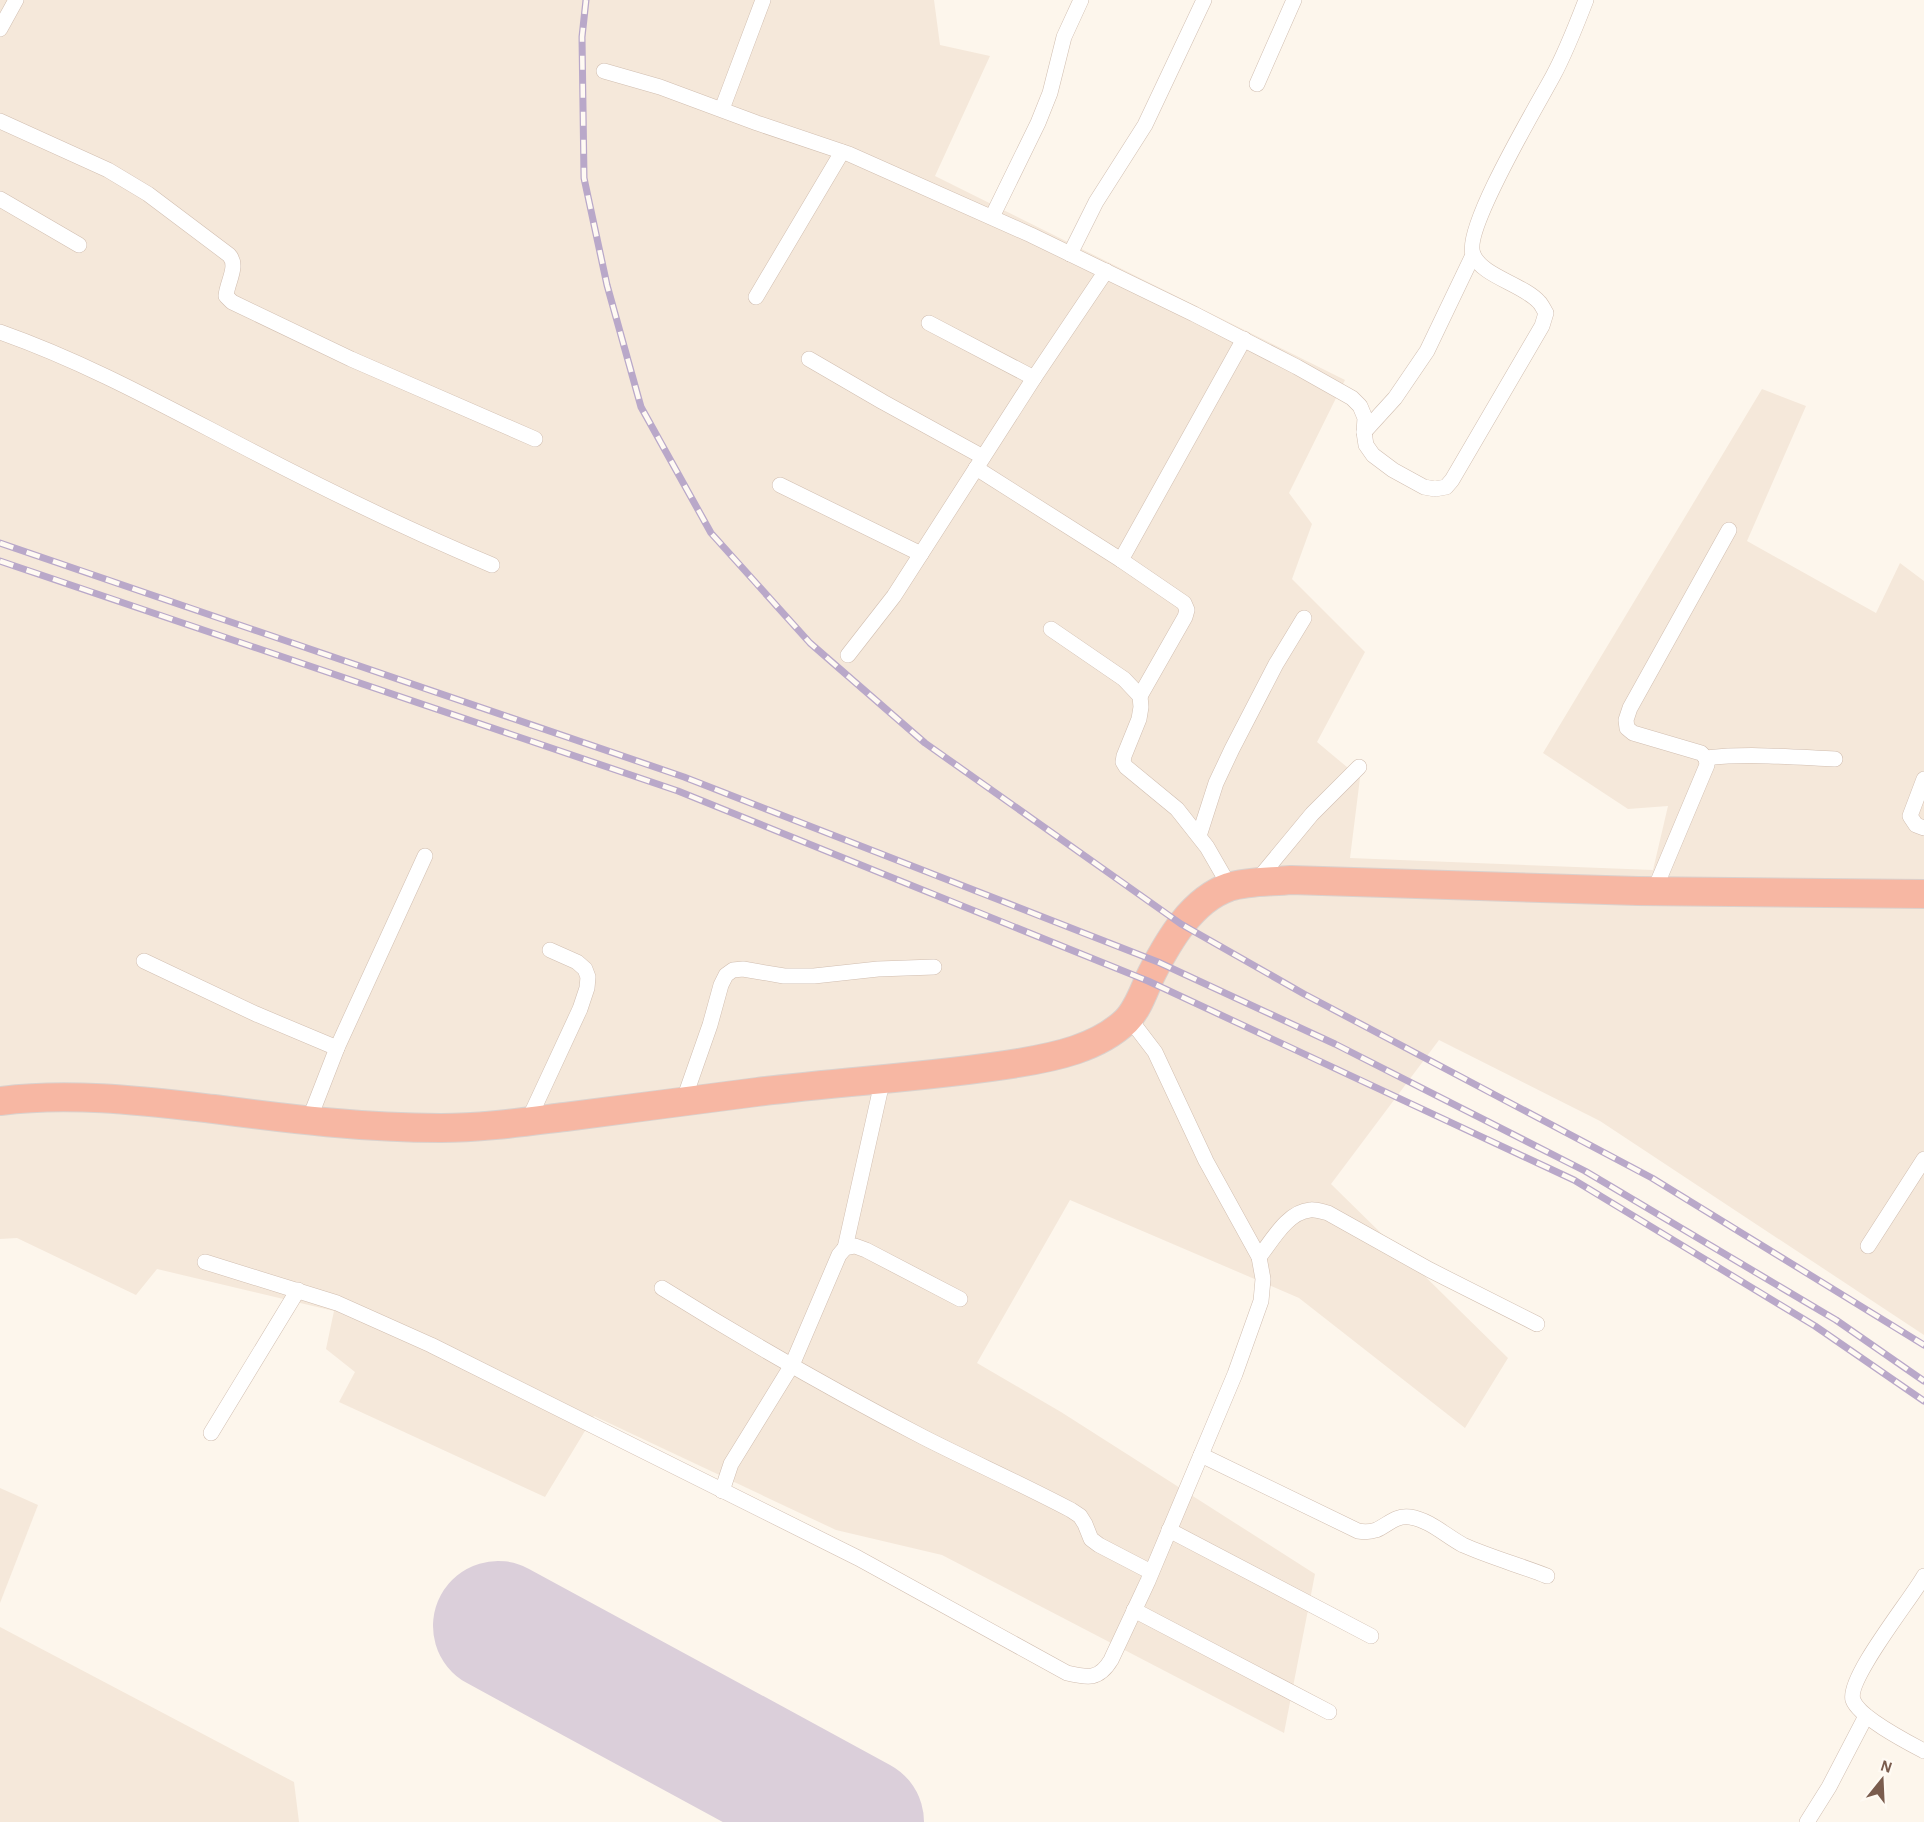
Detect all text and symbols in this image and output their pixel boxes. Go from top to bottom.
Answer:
north arrow [1852,1750,1912,1810]
text: N [1879,1757,1894,1776]

